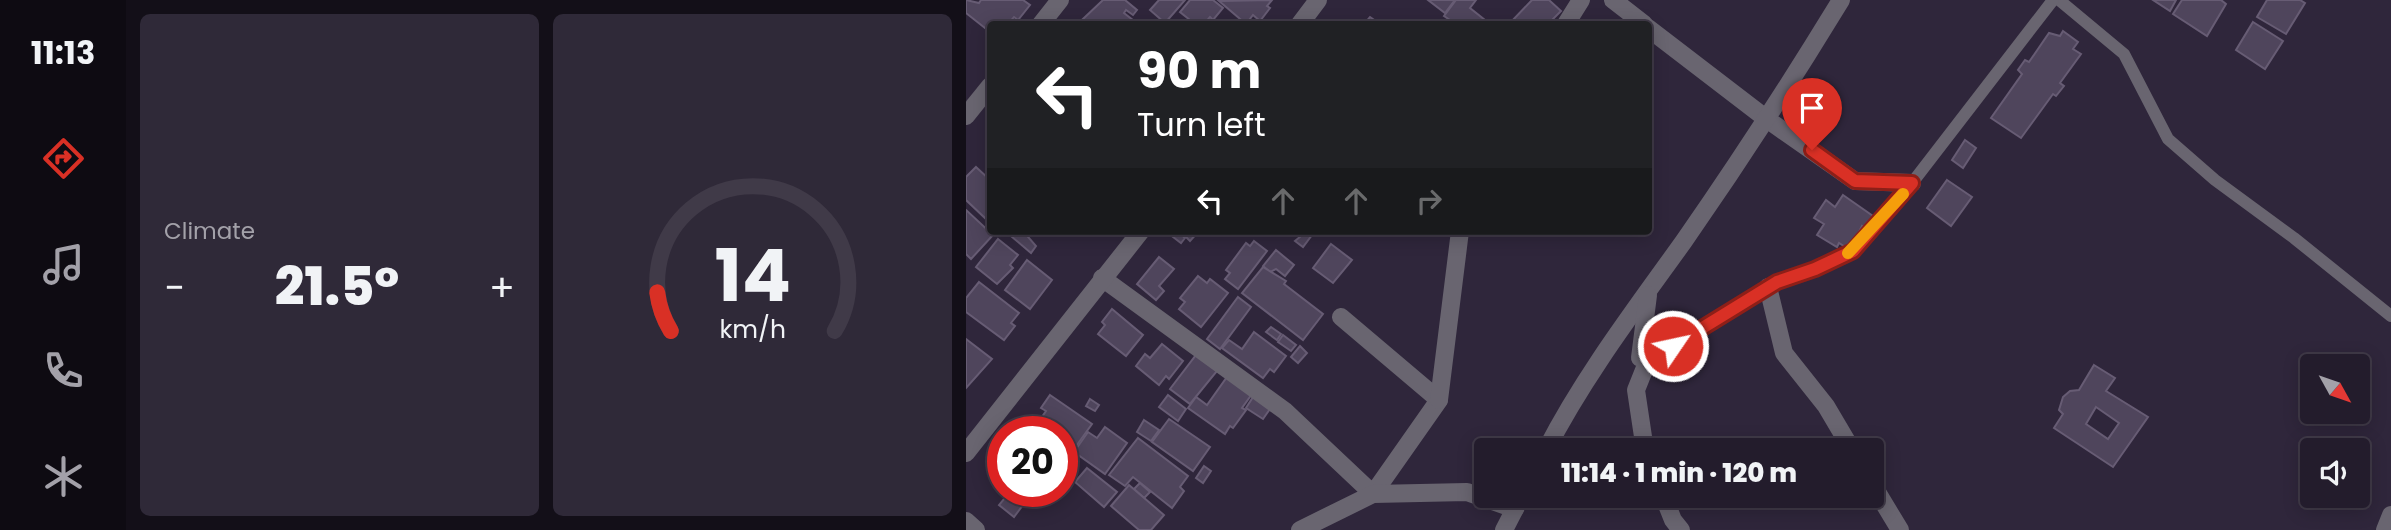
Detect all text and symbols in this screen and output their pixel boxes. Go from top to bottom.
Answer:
text: 11:13 [31,30,95,75]
text: 90 m [1137,37,1261,105]
icon: left [1022,49,1113,140]
pin [1782,78,1842,150]
icon: arrive [1793,89,1831,127]
text: Turn left [1137,102,1266,147]
icon: directions [39,134,88,183]
icon: left [1191,182,1229,220]
icon: ahead [1264,182,1302,220]
icon: ahead [1337,182,1375,220]
icon: right [1410,182,1448,220]
text: Climate [164,215,255,247]
text: 14 [714,225,791,326]
icon: music [39,240,88,289]
text: 21.5° [275,250,399,323]
text: − [164,261,185,314]
text: + [489,261,515,314]
position arrow [1636,309,1710,383]
text: km/h [719,312,786,347]
icon: phone [39,346,88,395]
north arrow [2300,354,2370,424]
map controls [2300,354,2370,508]
speed limit sign: 20 [987,416,1078,507]
button: sound [2300,438,2370,508]
icon: climate [39,452,88,501]
text: 11:14 · 1 min · 120 m [1561,455,1797,491]

